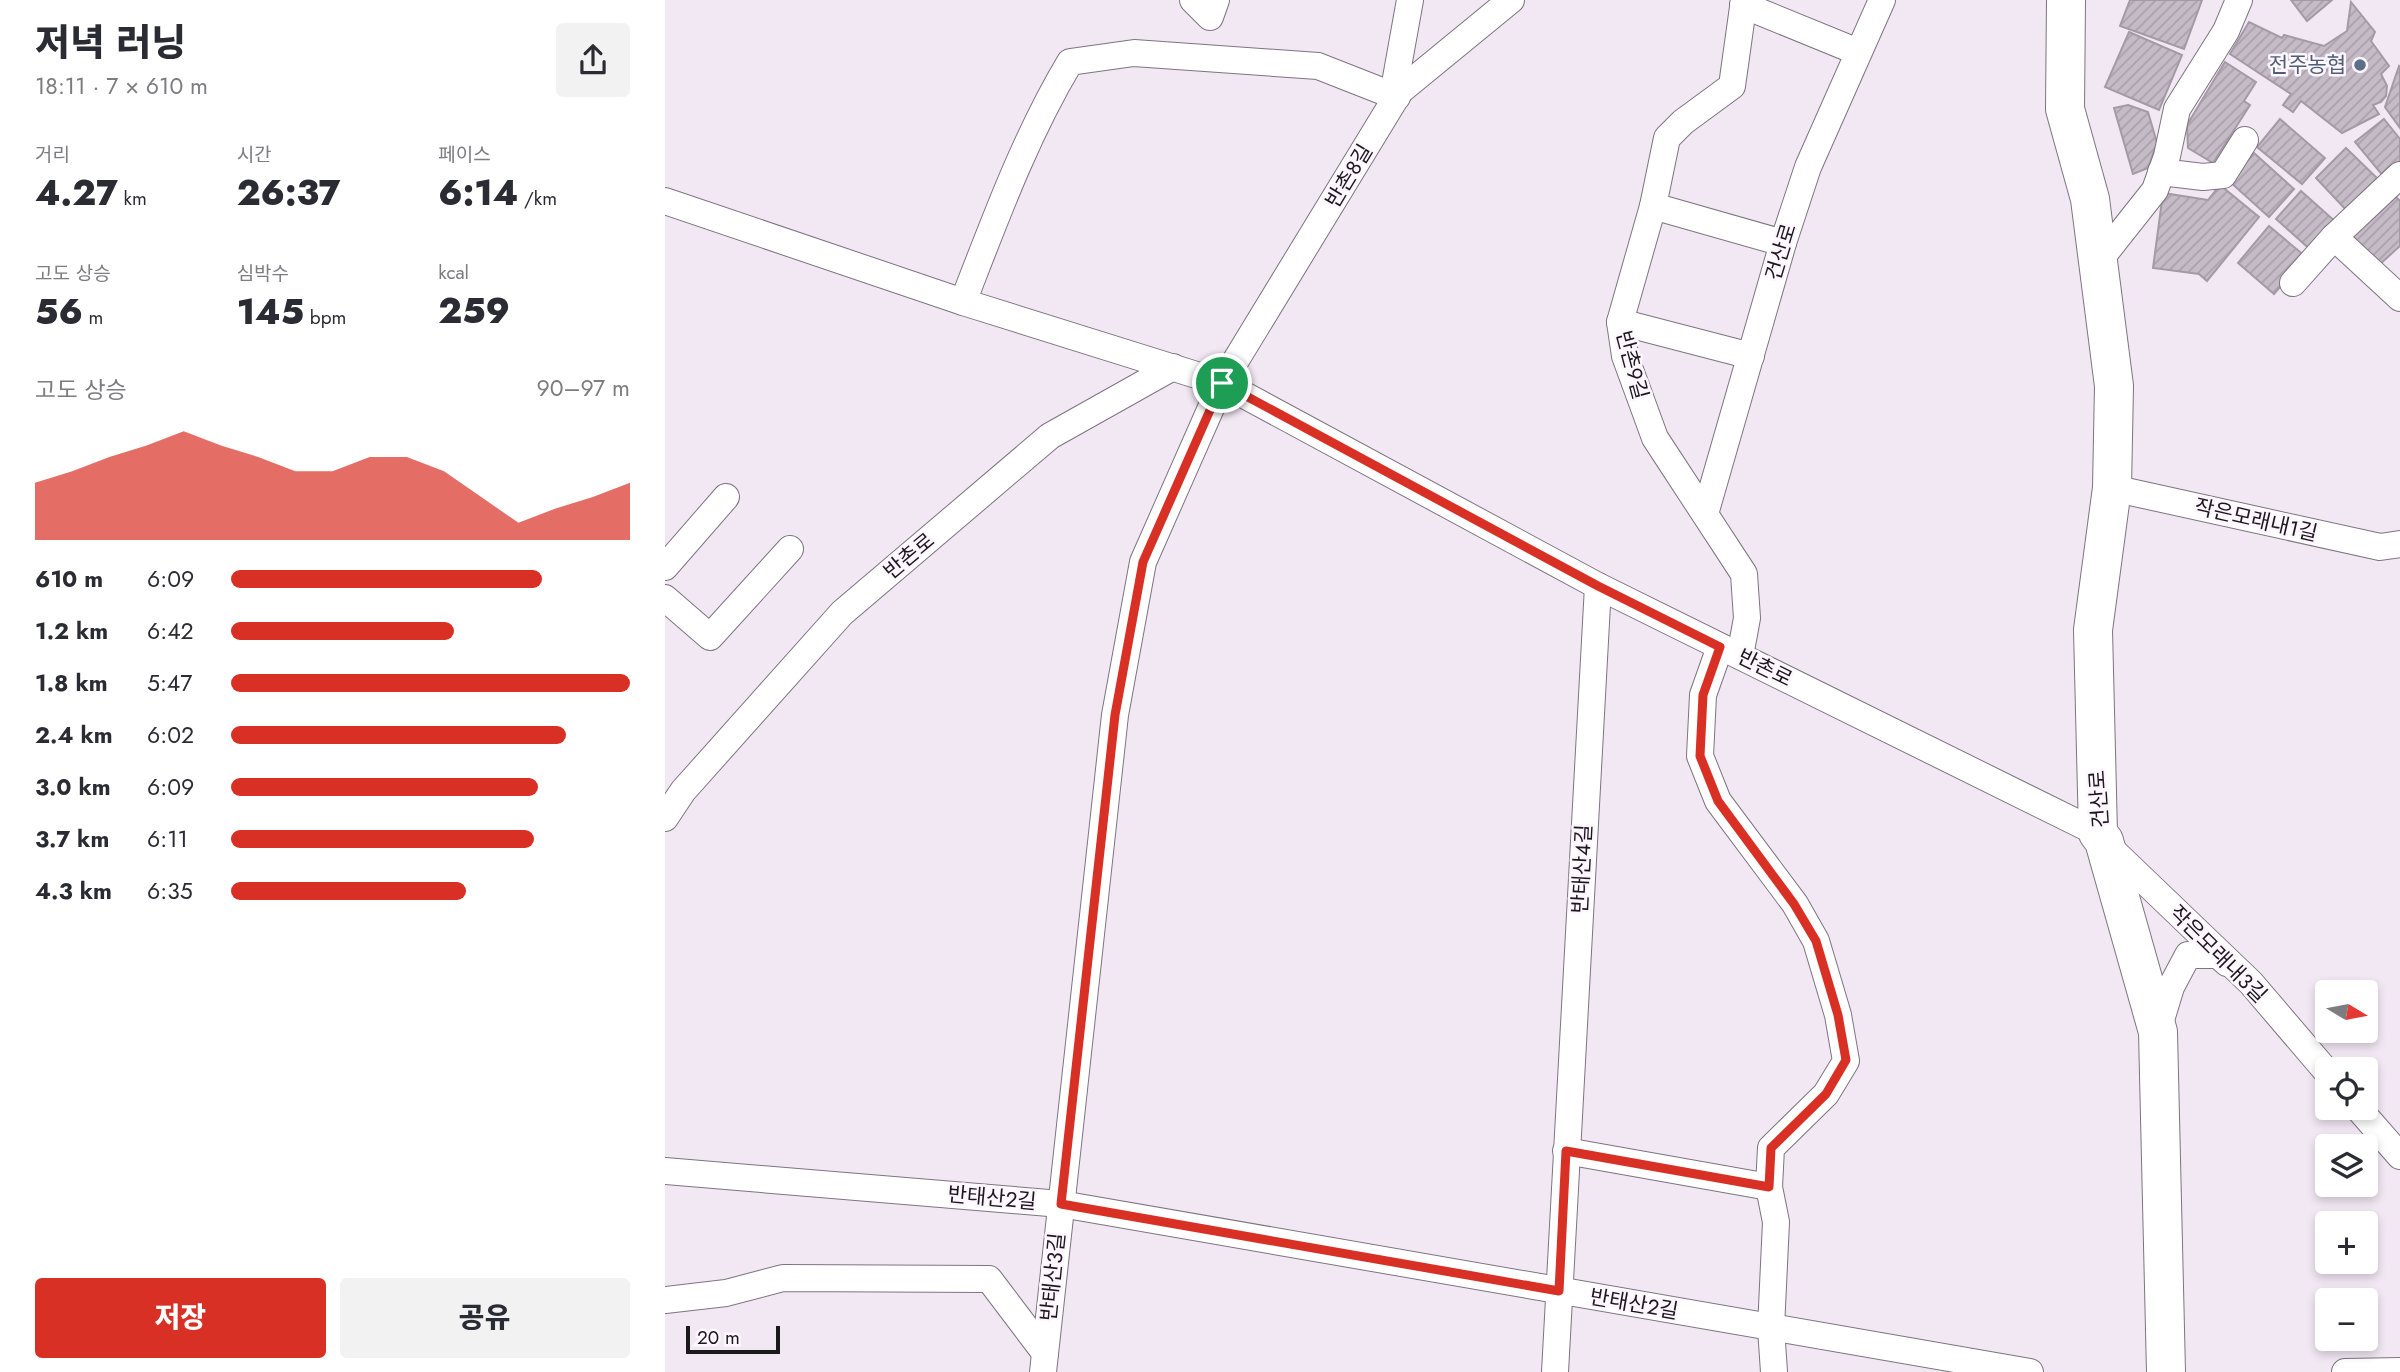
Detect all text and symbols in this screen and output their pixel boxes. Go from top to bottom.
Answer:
text: 저녁 러닝 [35,15,186,70]
button: share [556,23,630,97]
place label: 전주농협 [2269,50,2346,80]
marker: 전주농협 [2352,57,2368,73]
text: 18:11 · 7 × 610 m [35,69,208,103]
street label: 반촌8길 [1318,139,1380,213]
text: 거리 [35,141,70,168]
text: 시간 [237,141,272,168]
text: 페이스 [438,141,491,168]
text: 4.27 [35,168,118,218]
text: 26:37 [237,168,340,218]
text: 6:14 [438,168,518,218]
text: km [118,185,147,212]
text: /km [518,185,557,212]
street label: 건산로 [1758,220,1804,284]
text: kcal [438,259,469,286]
text: 고도 상승 [35,260,111,287]
text: 심박수 [237,260,289,287]
text: 259 [438,286,510,336]
text: 56 [35,287,83,337]
text: 145 [237,287,304,337]
text: m [83,304,103,331]
text: bpm [304,304,346,331]
street label: 반촌9길 [1608,327,1656,403]
pin [1192,353,1252,413]
icon: arrive [1203,364,1241,402]
text: 90–97 m [536,371,630,405]
text: 고도 상승 [35,373,127,407]
street label: 작은모래내1길 [2192,491,2320,549]
street label: 반촌로 [877,526,941,586]
text: 610 m [35,562,103,596]
text: 6:09 [147,562,194,596]
text: 1.2 km [35,614,108,648]
text: 6:42 [147,614,194,648]
street label: 반촌로 [1732,642,1798,694]
text: 1.8 km [35,666,108,700]
text: 5:47 [147,666,192,700]
text: 2.4 km [35,718,113,752]
text: 6:02 [147,718,194,752]
street label: 건산로 [2082,769,2116,829]
text: 3.0 km [35,770,111,804]
text: 6:09 [147,770,194,804]
text: 3.7 km [35,822,109,856]
text: 6:11 [147,822,188,856]
street label: 반태산4길 [1565,824,1599,914]
text: 4.3 km [35,874,112,908]
text: 6:35 [147,874,193,908]
street label: 작은모래내3길 [2162,898,2274,1010]
north arrow [2315,980,2378,1043]
map controls [2315,980,2378,1351]
button: locate [2315,1057,2378,1120]
button: layers [2315,1134,2378,1197]
street label: 반태산2길 [946,1179,1038,1217]
button: + [2315,1211,2378,1274]
street label: 반태산3길 [1033,1231,1073,1323]
button: 저장 [35,1278,326,1358]
button: 공유 [340,1278,630,1358]
street label: 반태산2길 [1587,1281,1681,1327]
button: − [2315,1288,2378,1351]
scale bar [686,1323,781,1355]
text: 20 m [697,1324,740,1351]

